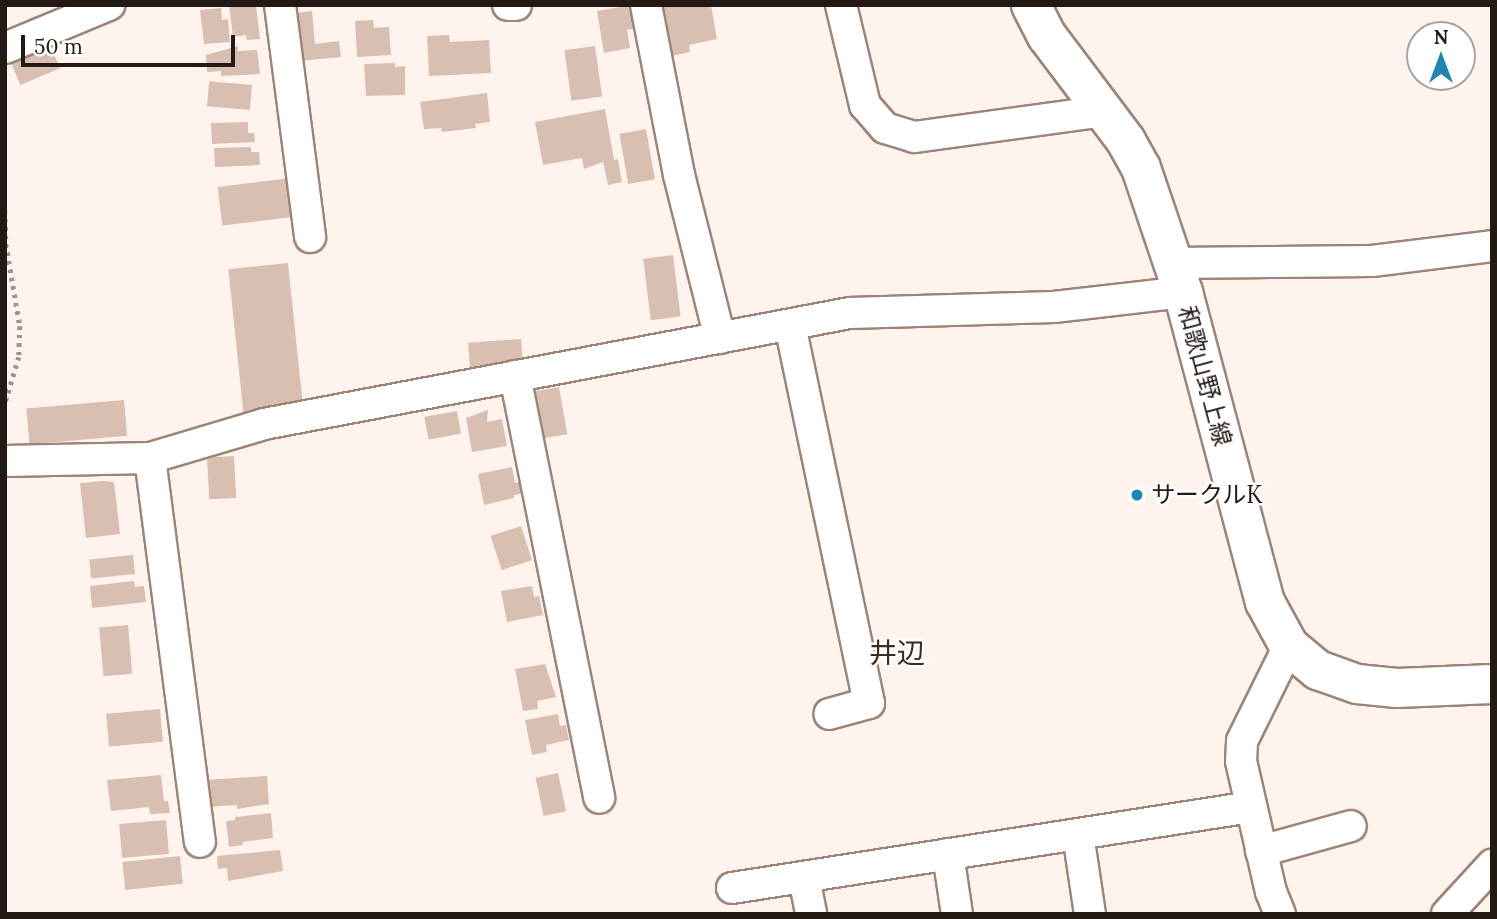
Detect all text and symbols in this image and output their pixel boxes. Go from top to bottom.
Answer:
scale bar [24,21,238,65]
north arrow [1406,21,1476,91]
text: N [1434,25,1448,49]
text: 50 m [34,33,83,60]
street label: 和歌山野上線 [1172,303,1238,449]
place label: サークルK [1151,481,1263,509]
marker: サークルK [1129,487,1145,503]
district label: 井辺 [869,636,925,670]

